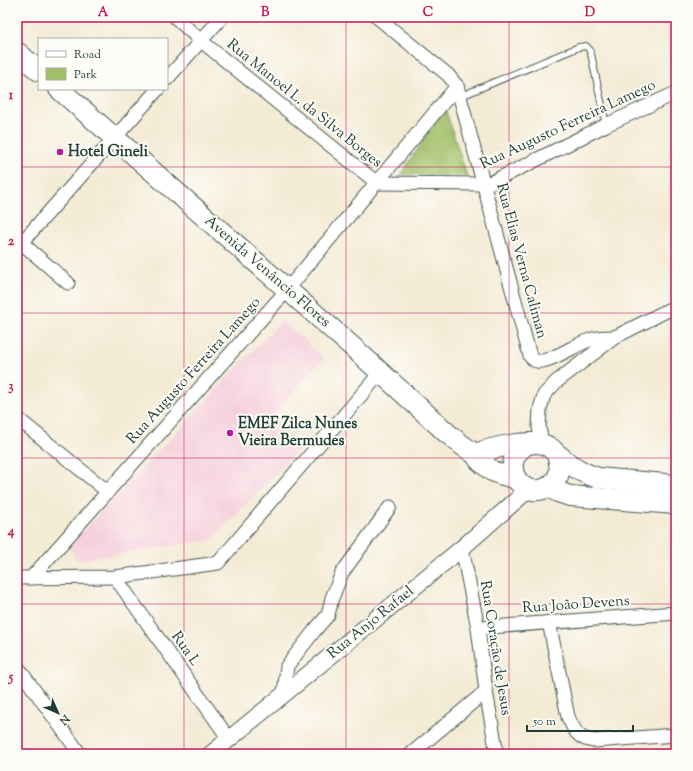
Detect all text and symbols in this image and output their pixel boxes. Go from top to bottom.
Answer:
text: A [98,4,109,22]
text: B [261,4,270,22]
text: C [423,4,433,22]
text: D [585,4,595,22]
street label: Rua Manoel L. da Silva Borges [222,35,386,173]
legend [38,38,168,90]
text: Road [74,46,101,64]
text: Park [74,66,97,84]
street label: Rua Augusto Ferreira Lamego [477,75,659,175]
text: 1 [9,87,14,105]
place label: Hotel Gineli [68,142,149,163]
marker: Hotel Gineli [55,147,65,157]
street label: Rua Elias Verna Caliman [490,181,552,341]
street label: Avenida Venâncio Flores [199,211,335,333]
text: 2 [8,233,15,251]
street label: Rua Augusto Ferreira Lamego [122,293,266,449]
text: 3 [8,378,14,396]
place label: EMEF Zilca Nunes Vieira Bermudes [238,414,357,452]
marker: EMEF Zilca Nunes Vieira Bermudes [225,428,235,438]
text: 4 [7,523,15,541]
street label: Rua Coração de Jesus [474,579,516,717]
street label: Rua Anjo Rafael [323,581,419,665]
street label: Rua João Devens [522,591,630,619]
street label: Rua L [165,627,205,671]
text: 5 [8,669,14,687]
north arrow [38,693,78,733]
scale bar [527,707,633,733]
text: N [55,710,74,728]
text: 50 m [532,713,556,731]

